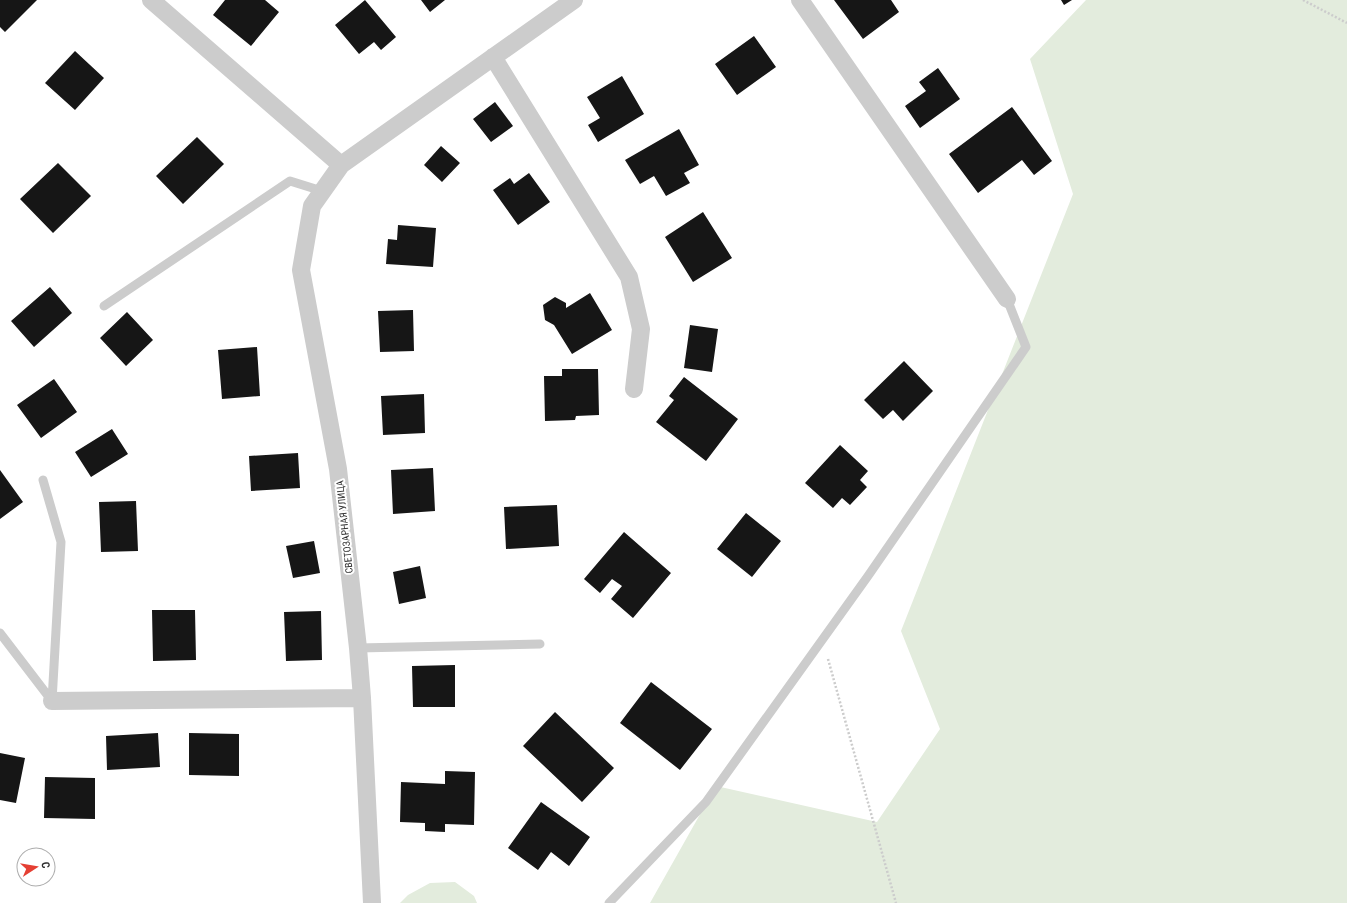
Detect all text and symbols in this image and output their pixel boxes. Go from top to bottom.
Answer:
street label: СВЕТОЗАРНАЯ УЛИЦА [334,480,355,574]
north arrow [16,847,56,887]
text: С [38,861,52,869]

